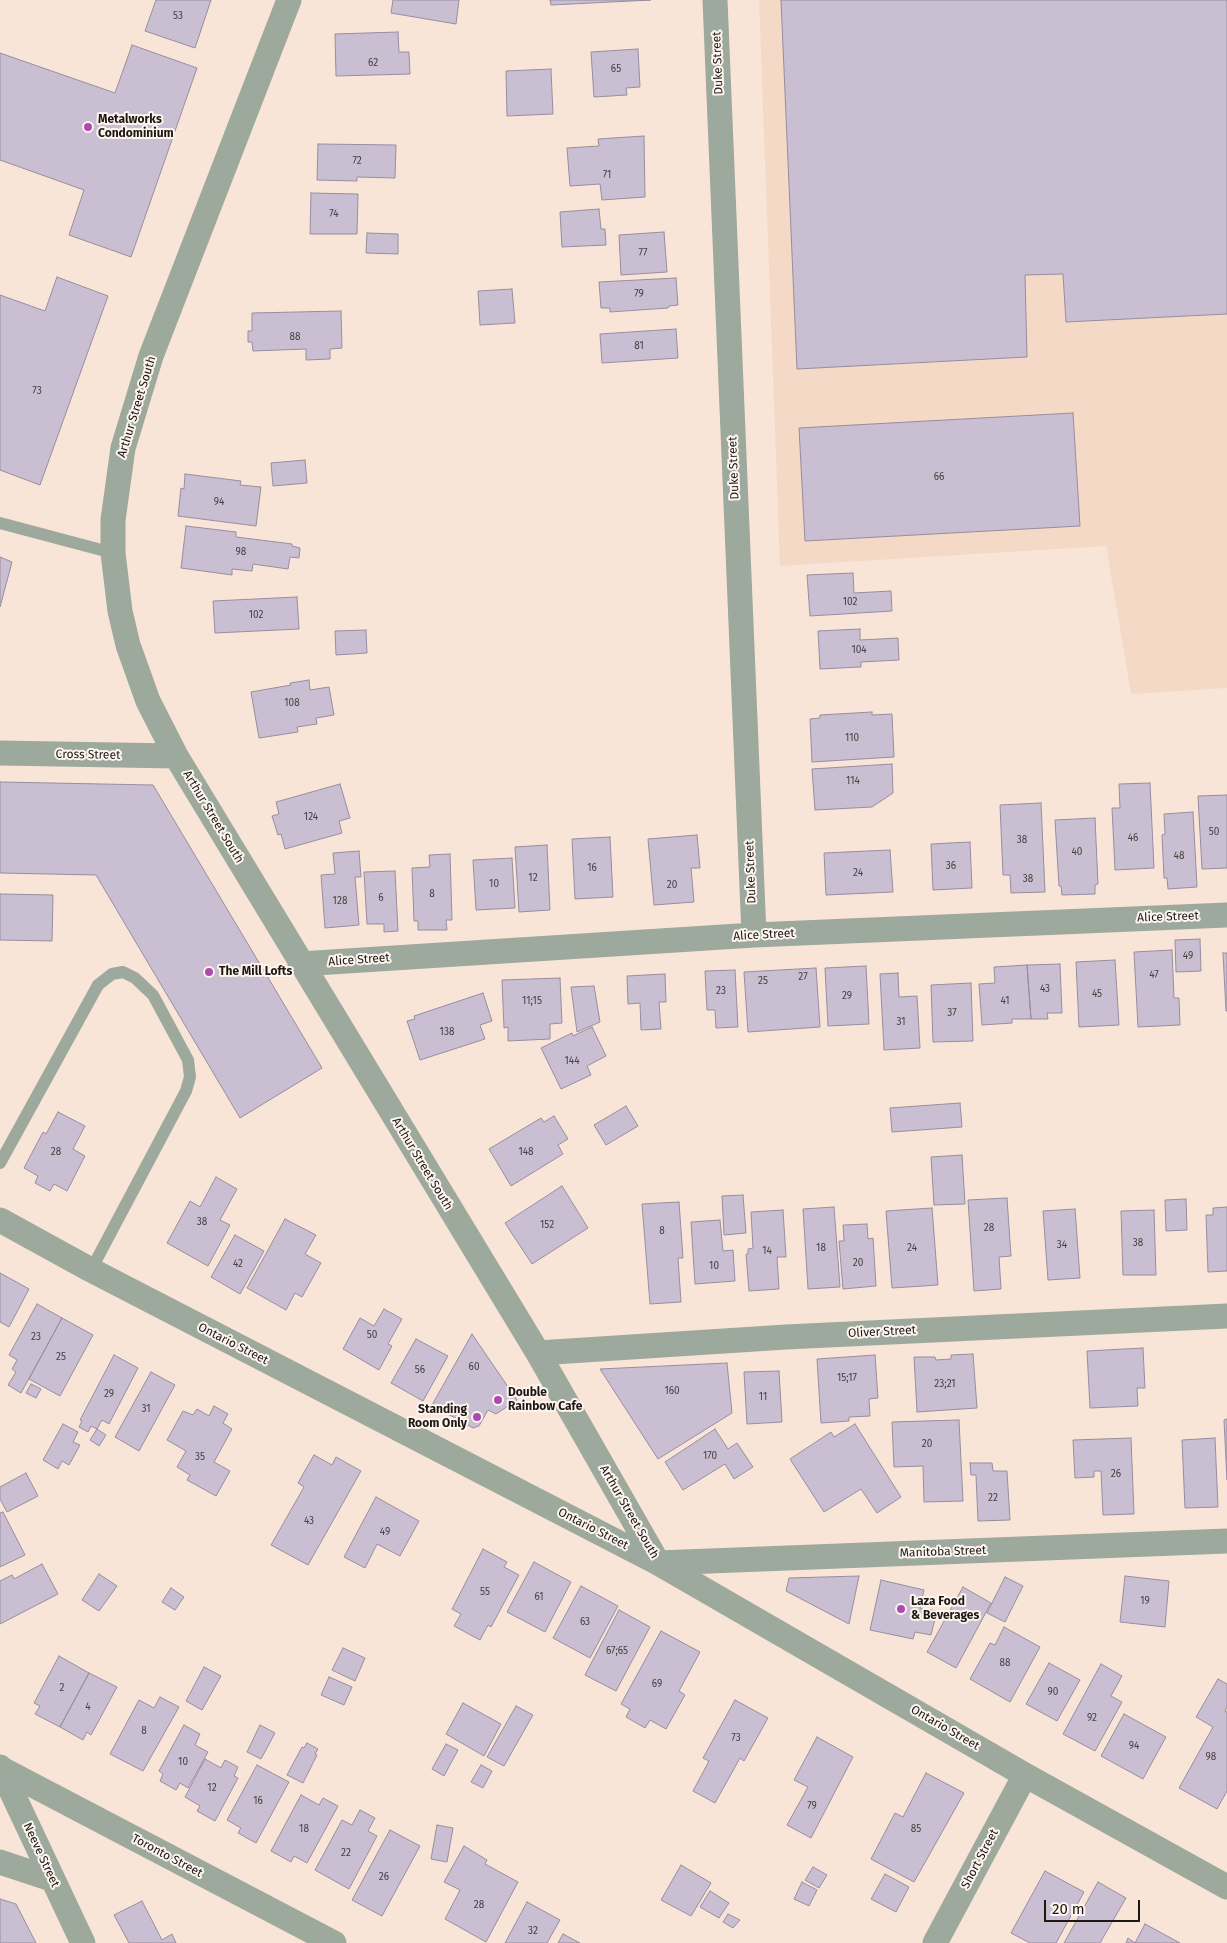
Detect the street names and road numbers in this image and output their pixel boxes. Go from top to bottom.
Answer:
street label: Duke Street [710,31,726,95]
street label: Arthur Street South [115,355,159,459]
street label: Duke Street [726,436,742,500]
street label: Cross Street [56,747,120,763]
street label: Arthur Street South [180,768,246,866]
street label: Duke Street [743,840,759,904]
street label: Alice Street [1137,909,1199,925]
street label: Alice Street [733,926,795,944]
street label: Alice Street [328,951,390,969]
street label: Arthur Street South [389,1115,455,1213]
street label: Ontario Street [195,1320,271,1368]
street label: Oliver Street [848,1323,916,1341]
street label: Arthur Street South [596,1463,662,1561]
street label: Ontario Street [555,1505,631,1553]
street label: Manitoba Street [899,1543,987,1561]
street label: Ontario Street [908,1703,982,1753]
street label: Neeve Street [20,1821,62,1889]
street label: Short Street [958,1827,1002,1891]
street label: Toronto Street [129,1831,205,1881]

